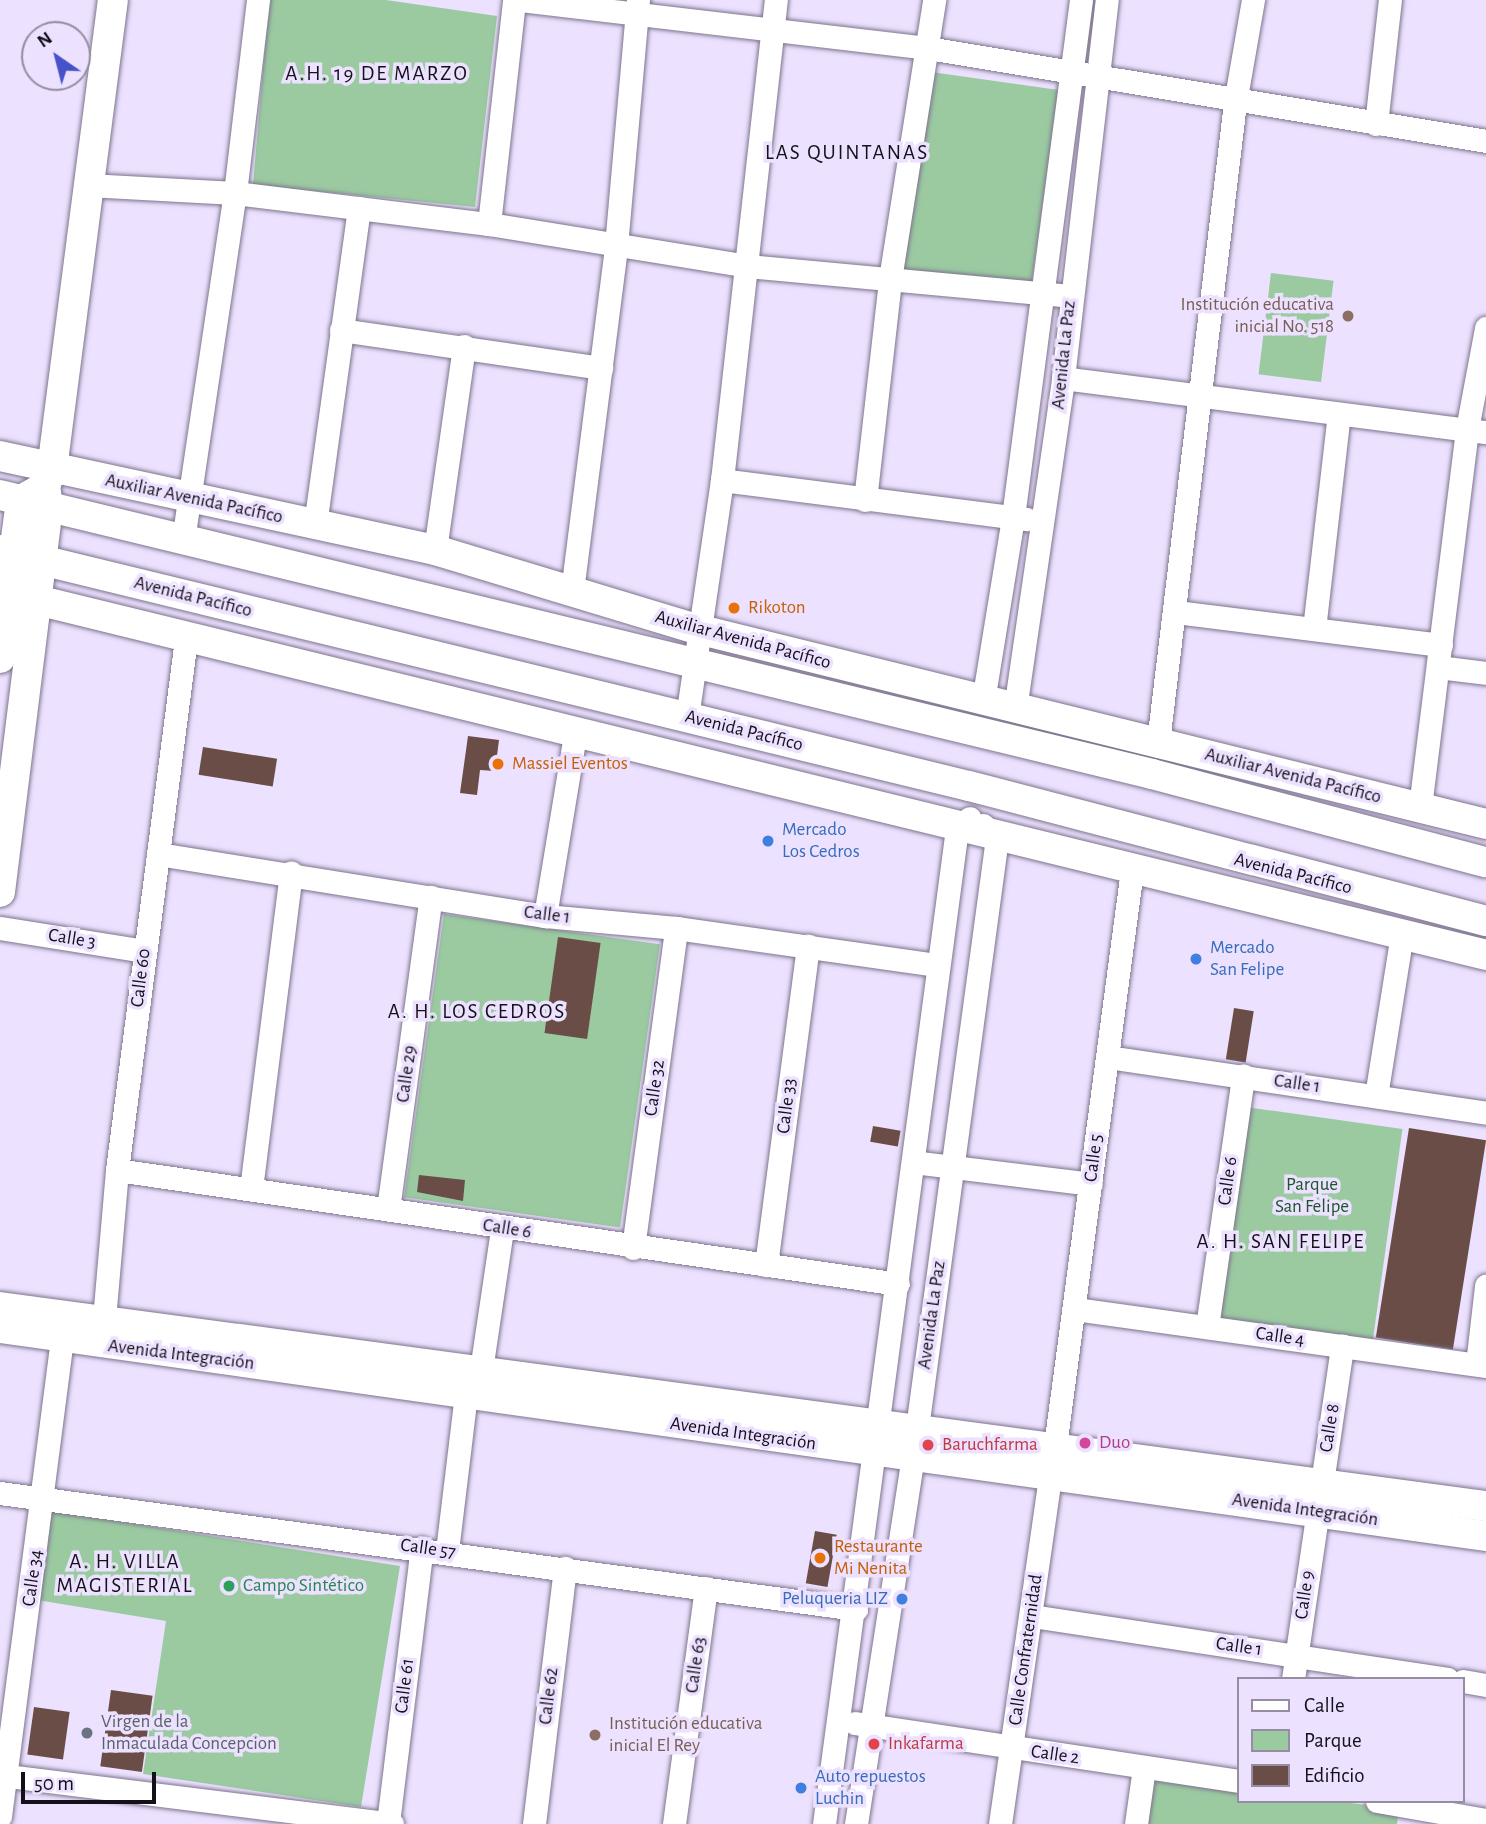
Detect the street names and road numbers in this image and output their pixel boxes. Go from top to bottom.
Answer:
street label: Avenida La Paz [1047,300,1081,410]
street label: Auxiliar Avenida Pacífico [103,469,285,529]
street label: Avenida Pacífico [132,571,254,623]
street label: Auxiliar Avenida Pacífico [653,606,833,674]
street label: Avenida Pacífico [683,705,805,757]
street label: Auxiliar Avenida Pacífico [1202,743,1384,809]
street label: Avenida Pacífico [1232,848,1354,900]
street label: Calle 1 [523,901,571,929]
street label: Calle 3 [47,924,97,954]
street label: Calle 60 [126,947,156,1009]
street label: Calle 29 [392,1044,422,1104]
street label: Calle 32 [640,1058,670,1118]
street label: Calle 1 [1272,1069,1322,1099]
street label: Calle 33 [772,1077,802,1135]
street label: Calle 5 [1080,1133,1108,1183]
street label: Calle 6 [1213,1155,1243,1207]
street label: Calle 6 [481,1214,533,1244]
street label: Avenida La Paz [913,1259,951,1371]
street label: Calle 4 [1254,1322,1306,1352]
street label: Avenida Integración [107,1335,255,1375]
street label: Calle 8 [1315,1402,1345,1454]
street label: Avenida Integración [669,1412,817,1456]
street label: Avenida Integración [1231,1488,1379,1532]
street label: Calle 57 [399,1534,457,1564]
street label: Calle 34 [18,1548,48,1608]
street label: Calle 9 [1290,1569,1320,1621]
street label: Calle Confraternidad [1004,1573,1048,1727]
street label: Calle 1 [1214,1632,1264,1662]
street label: Calle 63 [681,1635,711,1695]
street label: Calle 61 [390,1657,420,1715]
street label: Calle 62 [534,1666,564,1726]
street label: Calle 2 [1029,1740,1081,1770]

